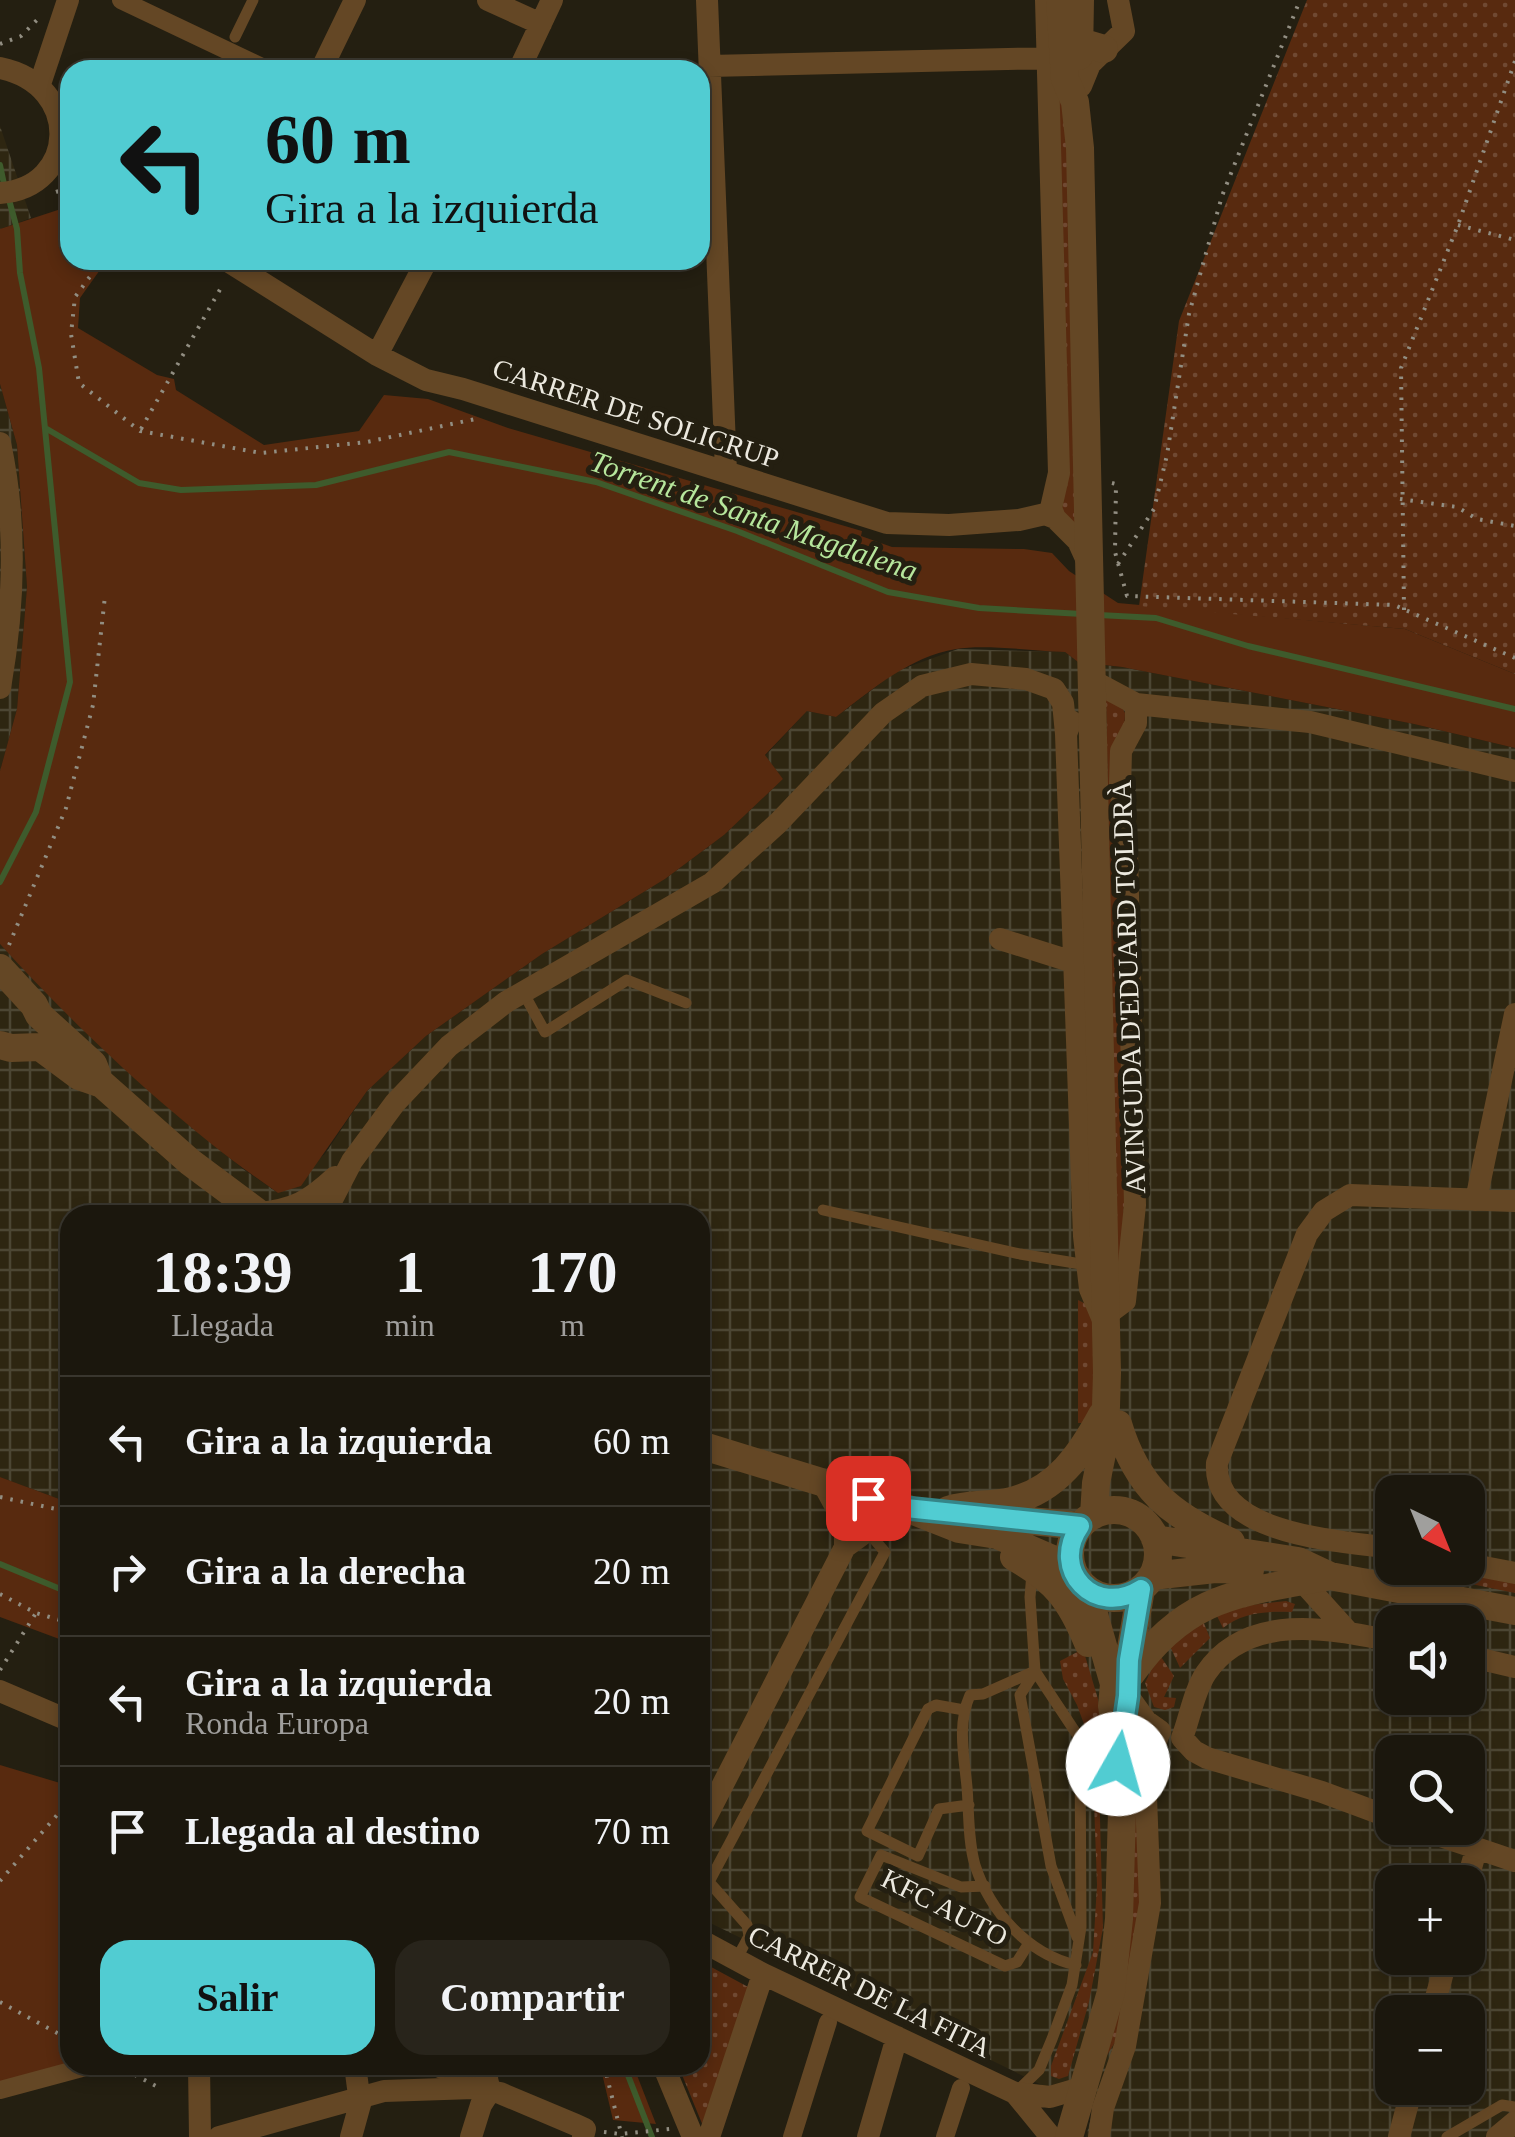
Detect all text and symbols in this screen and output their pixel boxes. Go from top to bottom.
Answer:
icon: left [100,100,230,230]
text: 60 m [265,101,411,178]
text: Gira a la izquierda [265,183,599,233]
street label: CARRER DE SOLICRUP [489,353,783,474]
water label: Torrent de Santa Magdalena [586,444,922,587]
street label: AVINGUDA D'EDUARD TOLDRÀ [1106,779,1151,1194]
text: 18:39 [153,1239,293,1305]
text: 1 [395,1239,425,1305]
text: 170 [527,1239,617,1305]
text: Llegada [171,1307,274,1343]
text: min [385,1307,435,1343]
text: m [560,1307,585,1343]
icon: left [100,1414,155,1469]
text: Gira a la izquierda [185,1420,492,1462]
text: 60 m [593,1420,670,1462]
pin [826,1456,911,1541]
icon: arrive [841,1471,896,1526]
north arrow [1375,1475,1485,1585]
map controls [1375,1475,1485,2105]
icon: right [100,1544,155,1599]
text: Gira a la derecha [185,1550,466,1592]
text: 20 m [593,1550,670,1592]
button: sound [1375,1605,1485,1715]
text: Gira a la izquierda [185,1662,492,1704]
icon: left [100,1674,155,1729]
text: 20 m [593,1680,670,1722]
text: Ronda Europa [185,1705,369,1741]
position arrow [1066,1712,1170,1816]
button: search [1375,1735,1485,1845]
icon: arrive [100,1804,155,1859]
text: Llegada al destino [185,1810,481,1852]
text: 70 m [593,1810,670,1852]
street label: KFC AUTO [877,1862,1013,1952]
button: + [1375,1865,1485,1975]
street label: CARRER DE LA FITA [743,1919,997,2064]
button: Salir [100,1940,375,2055]
button: Compartir [395,1940,670,2055]
button: − [1375,1995,1485,2105]

